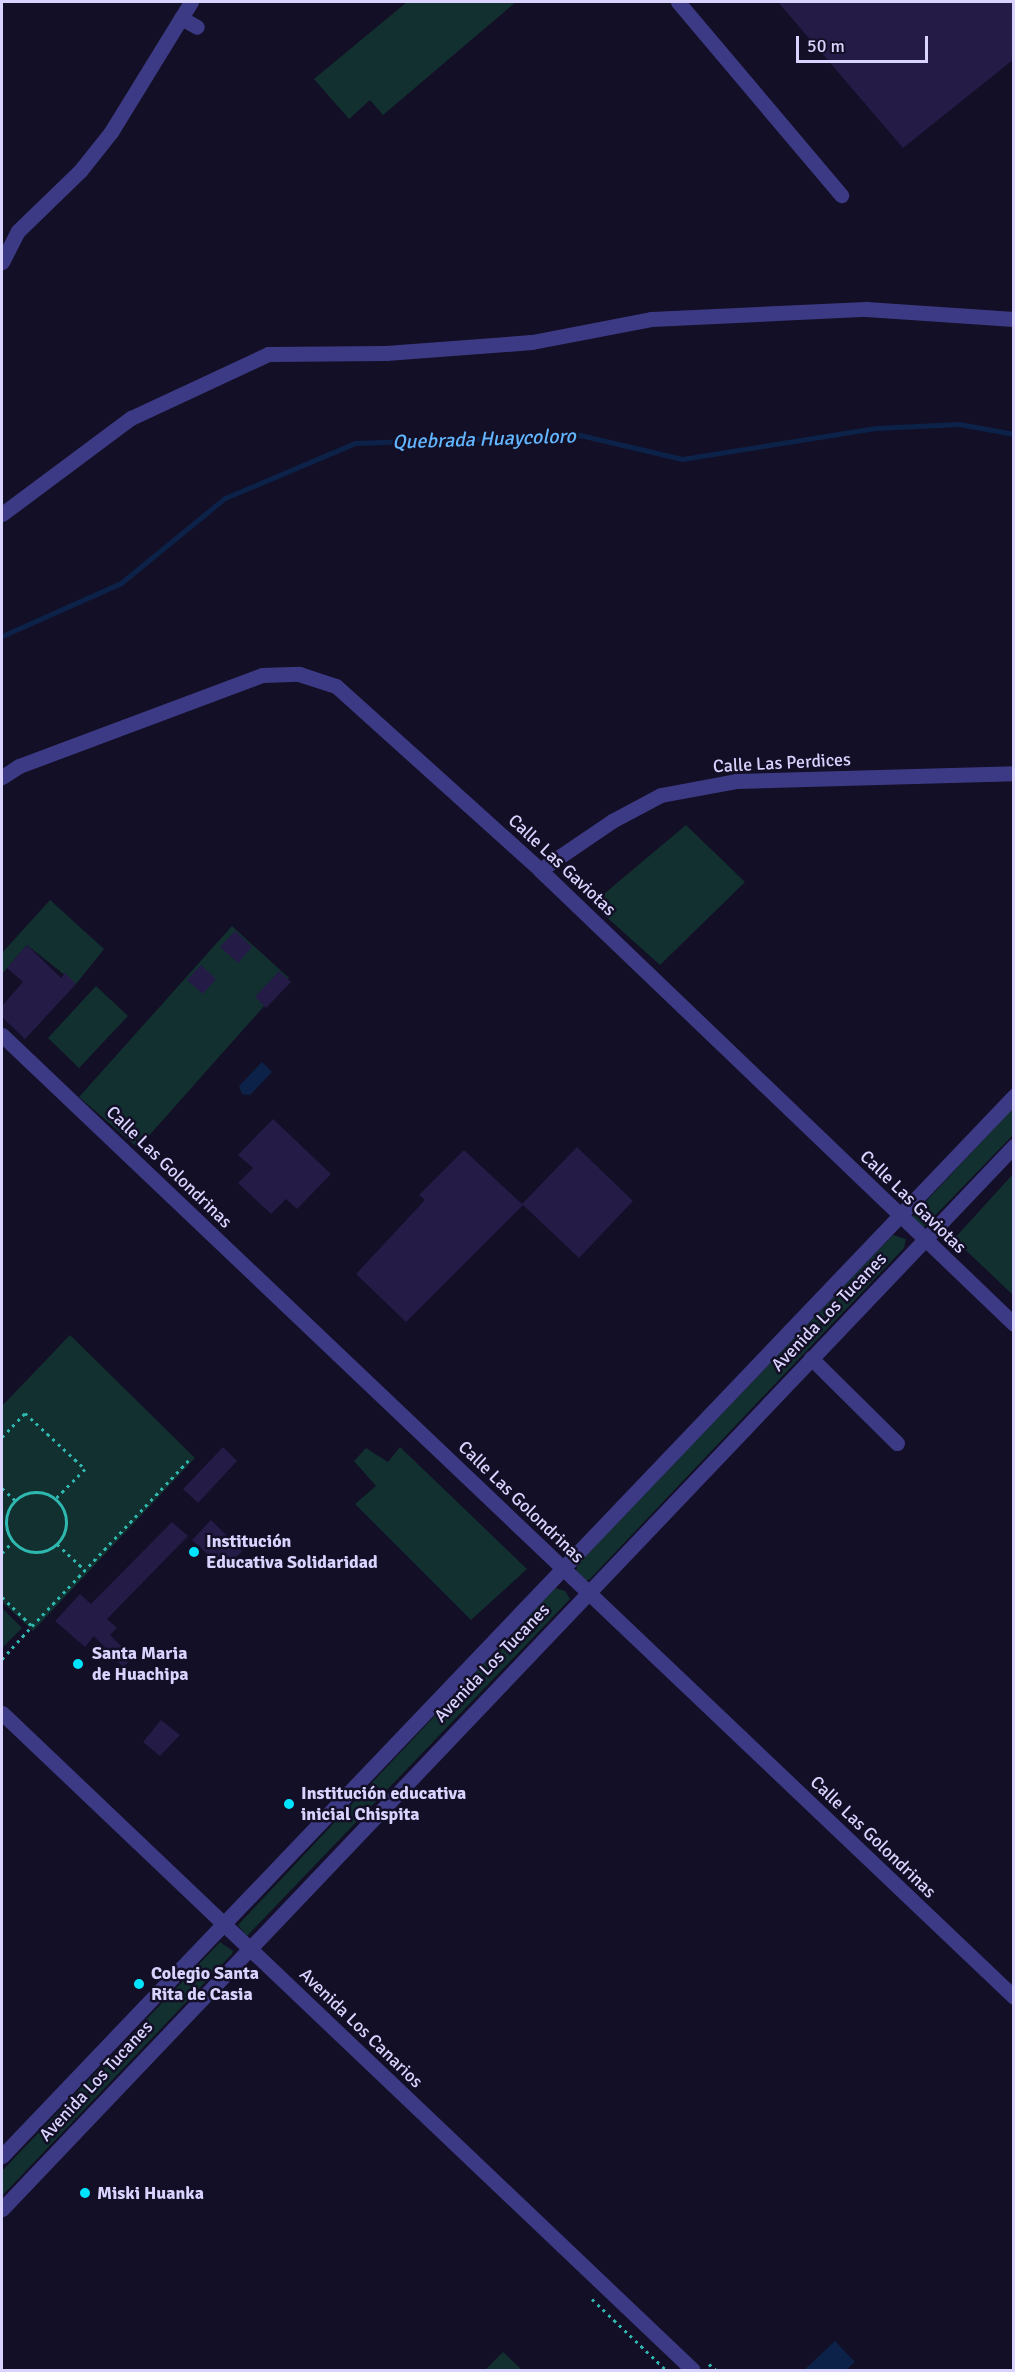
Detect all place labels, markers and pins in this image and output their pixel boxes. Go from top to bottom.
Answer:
place label: Institución Educativa Solidaridad [206,1531,378,1574]
marker: Institución Educativa Solidaridad [187,1545,201,1559]
place label: Santa Maria de Huachipa [92,1643,189,1686]
marker: Santa Maria de Huachipa [69,1655,87,1673]
place label: Institución educativa inicial Chispita [301,1783,466,1826]
marker: Institución educativa inicial Chispita [282,1797,296,1811]
place label: Colegio Santa Rita de Casia [151,1963,259,2006]
marker: Colegio Santa Rita de Casia [132,1977,146,1991]
place label: Miski Huanka [97,2182,204,2204]
marker: Miski Huanka [78,2186,92,2200]

